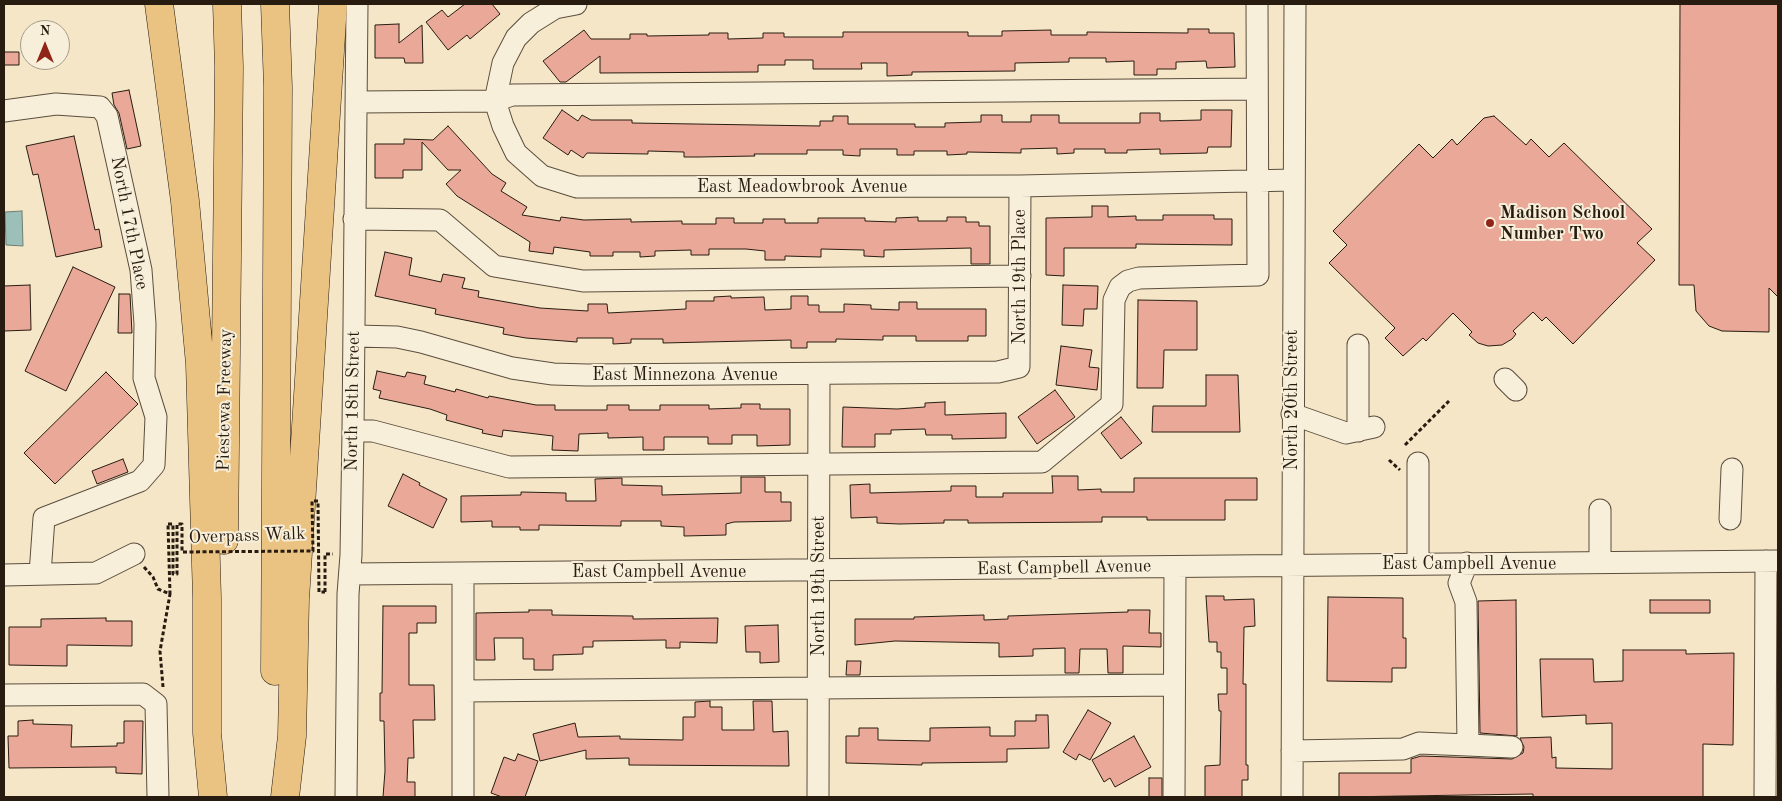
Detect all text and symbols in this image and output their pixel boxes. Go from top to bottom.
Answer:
north arrow [20,20,70,70]
text: N [40,24,50,38]
street label: North 17th Place [105,154,153,292]
street label: East Meadowbrook Avenue [697,176,907,198]
place label: Madison School Number Two [1500,202,1625,244]
street label: North 19th Place [1009,209,1031,345]
marker: Madison School Number Two [1484,217,1496,229]
street label: Piestewa Freeway [213,328,237,472]
street label: North 20th Street [1281,329,1303,471]
street label: North 18th Street [341,330,365,472]
street label: East Minnezona Avenue [592,364,778,386]
street label: North 19th Street [808,515,830,657]
street label: Overpass Walk [188,523,306,549]
street label: East Campbell Avenue [1382,553,1556,575]
street label: East Campbell Avenue [977,556,1151,580]
street label: East Campbell Avenue [572,561,746,583]

